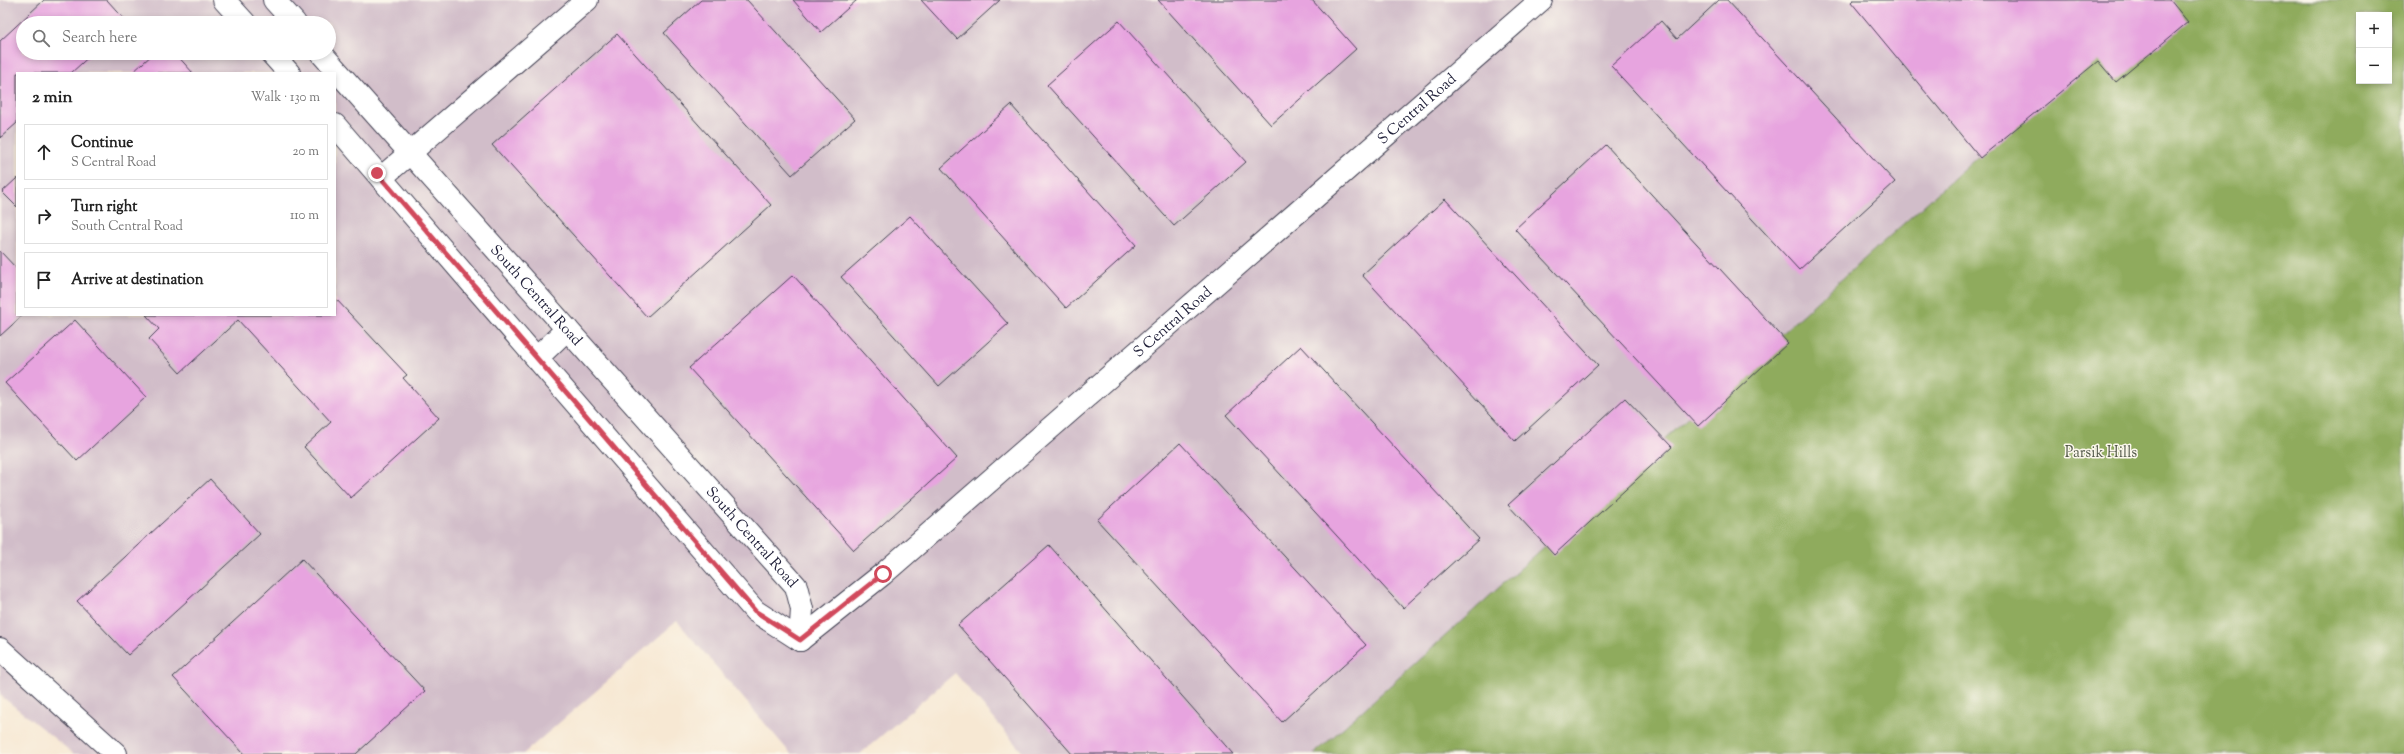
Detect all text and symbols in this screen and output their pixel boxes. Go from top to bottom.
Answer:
map controls [2356,12,2392,84]
button: + [2356,12,2392,48]
search box [16,16,336,60]
icon: search [30,27,52,49]
text: Search here [62,28,137,49]
button: − [2356,48,2392,84]
street label: S Central Road [1374,69,1462,150]
text: 2 min [32,86,73,110]
text: Walk · 130 m [251,89,320,107]
text: Continue [71,133,133,154]
icon: ahead [33,141,55,163]
text: 20 m [293,143,319,161]
text: S Central Road [71,154,156,172]
route end [368,164,386,182]
text: Turn right [71,197,137,218]
icon: right [33,205,55,227]
text: 110 m [290,207,319,225]
text: South Central Road [71,218,183,236]
street label: South Central Road [485,241,587,351]
icon: arrive [33,269,55,291]
text: Arrive at destination [71,270,204,291]
street label: S Central Road [1129,282,1218,363]
park label: Parsik Hills [2065,443,2137,464]
street label: South Central Road [700,483,802,593]
route start [874,565,892,583]

